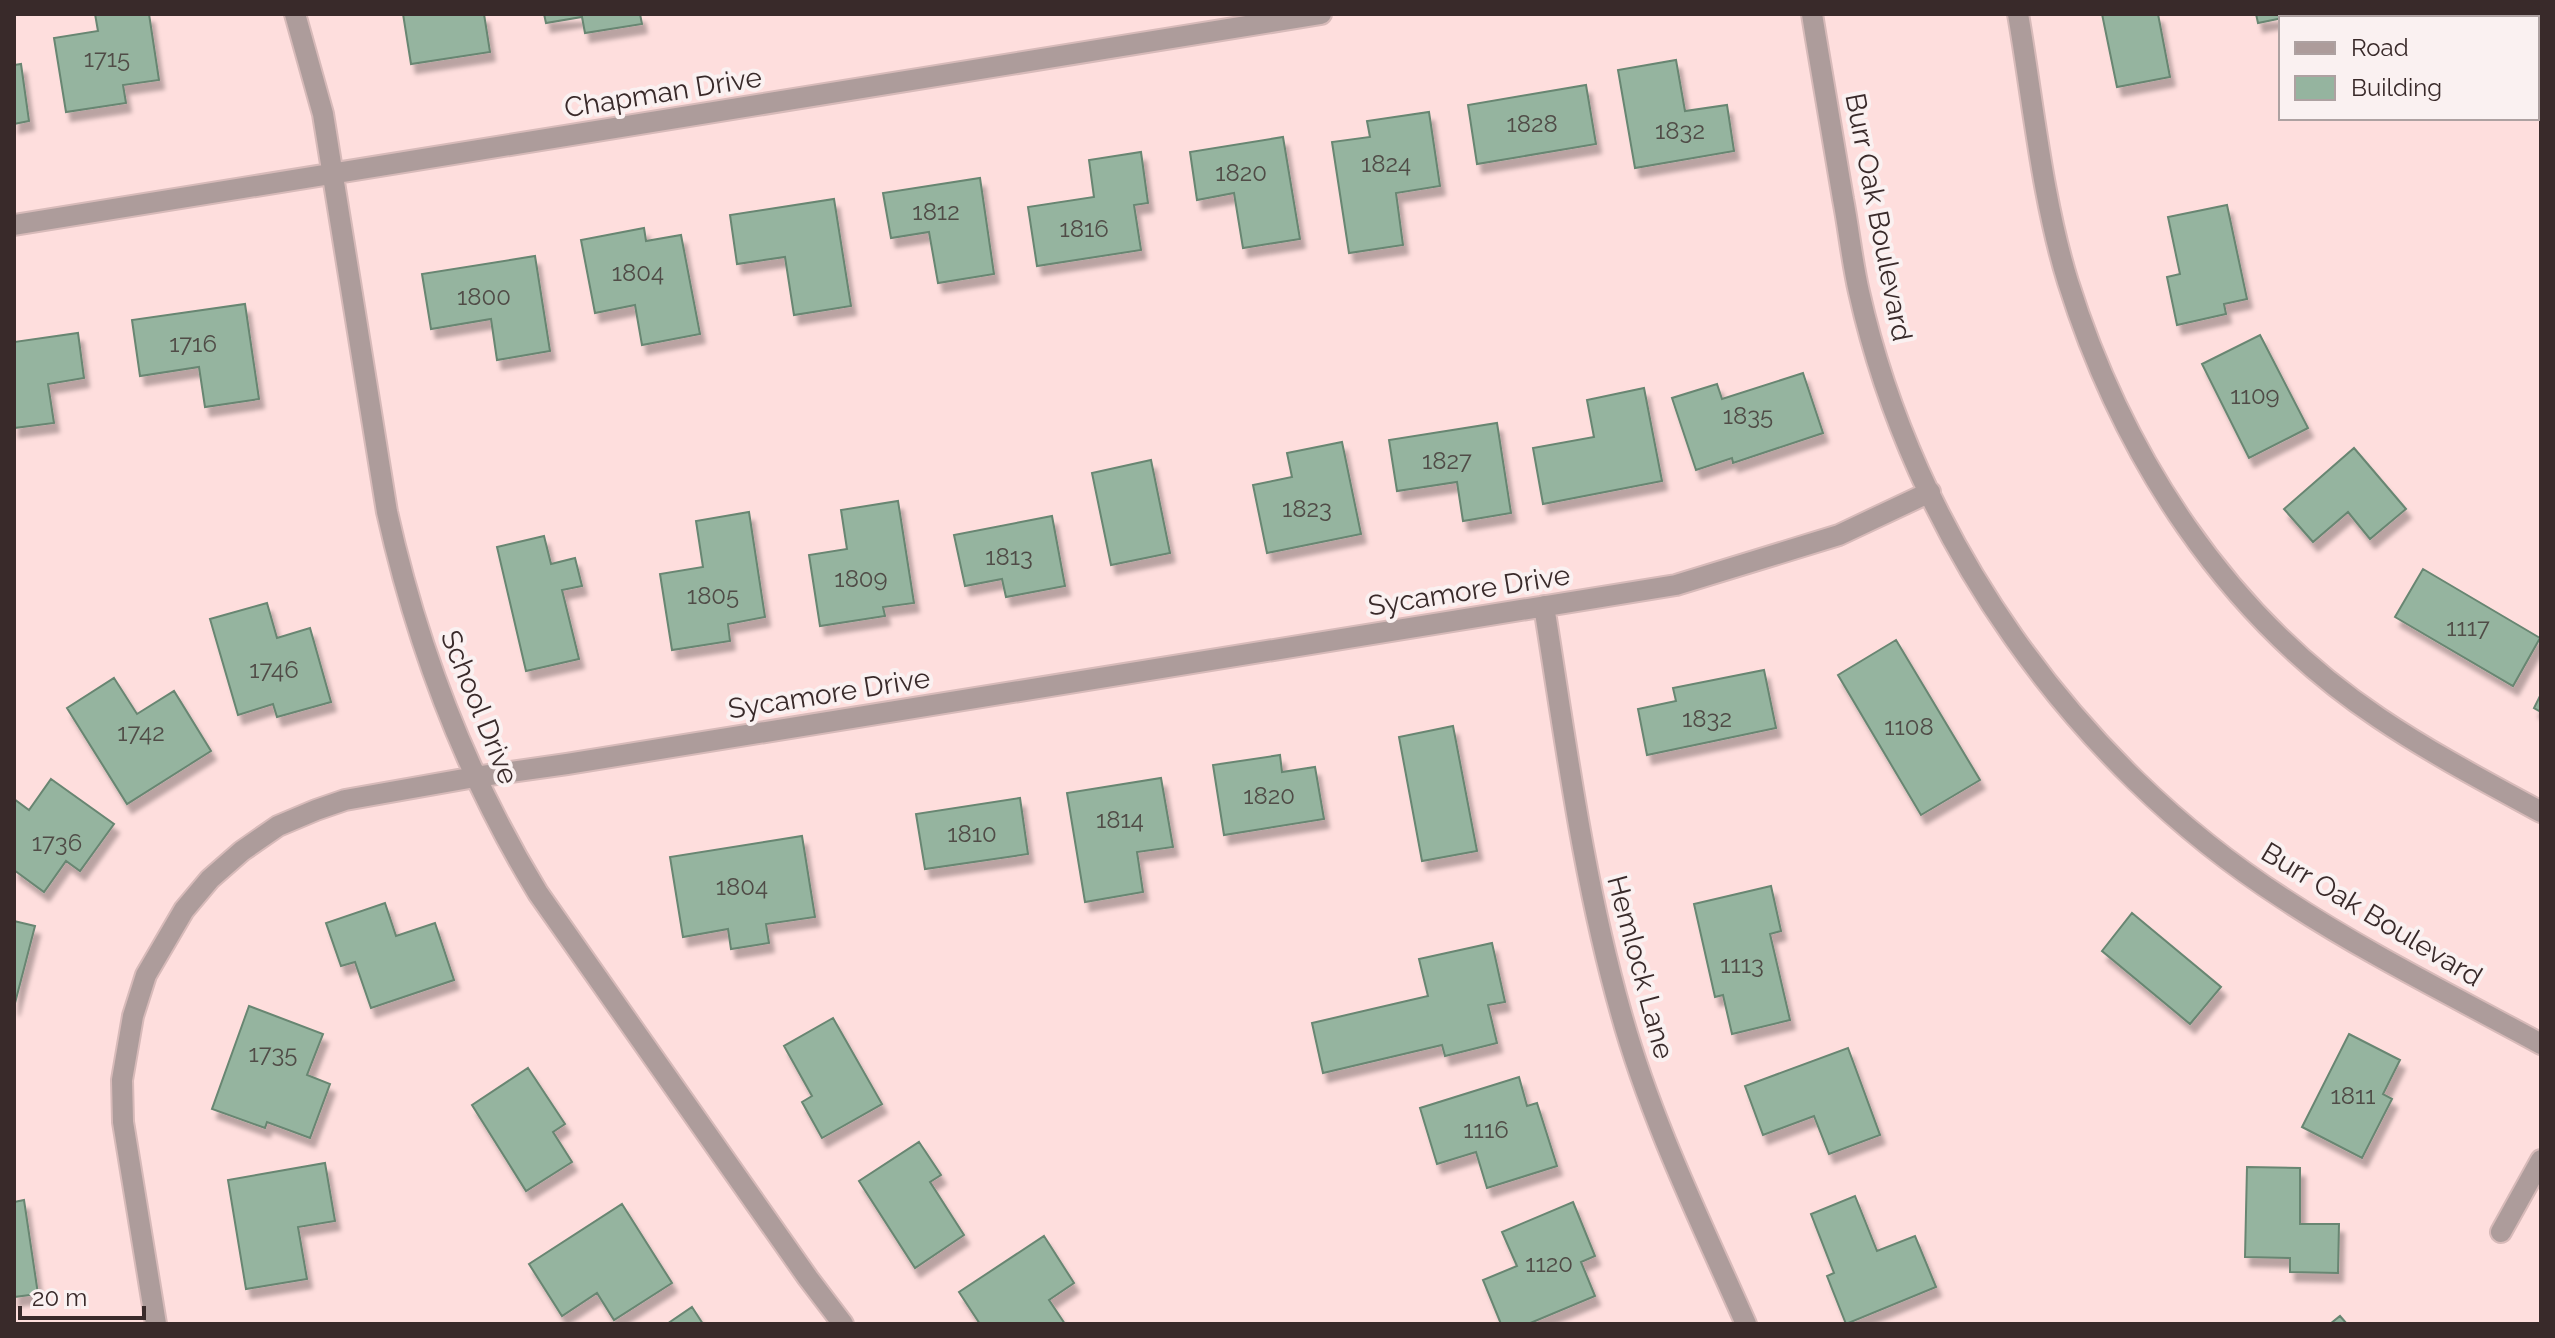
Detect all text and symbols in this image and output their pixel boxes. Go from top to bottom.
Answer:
legend [2279,16,2539,120]
text: Road [2351,33,2409,62]
house number: 1715 [84,44,130,73]
street label: Chapman Drive [562,61,764,124]
text: Building [2351,73,2442,102]
street label: Burr Oak Boulevard [1838,90,1919,344]
house number: 1828 [1506,109,1558,138]
house number: 1832 [1655,116,1705,145]
house number: 1824 [1361,149,1411,178]
house number: 1820 [1215,158,1267,187]
house number: 1812 [912,197,960,226]
house number: 1816 [1059,214,1109,243]
house number: 1804 [612,258,664,287]
house number: 1800 [457,282,511,311]
house number: 1716 [169,329,217,358]
house number: 1109 [2230,381,2280,410]
house number: 1835 [1723,401,1773,430]
house number: 1827 [1422,446,1472,475]
house number: 1823 [1282,494,1332,523]
house number: 1813 [985,542,1033,571]
street label: Sycamore Drive [1366,558,1572,623]
house number: 1809 [834,564,888,593]
house number: 1805 [687,581,739,610]
house number: 1117 [2446,613,2490,642]
street label: School Drive [434,626,525,789]
house number: 1746 [249,655,299,684]
street label: Sycamore Drive [726,661,932,726]
house number: 1832 [1682,704,1732,733]
house number: 1108 [1884,712,1934,741]
house number: 1742 [117,718,165,747]
house number: 1820 [1243,781,1295,810]
house number: 1814 [1096,805,1144,834]
house number: 1810 [947,819,997,848]
house number: 1736 [32,828,82,857]
street label: Burr Oak Boulevard [2255,835,2488,993]
house number: 1804 [716,872,768,901]
street label: Hemlock Lane [1600,872,1681,1062]
house number: 1113 [1720,950,1764,979]
house number: 1735 [249,1039,297,1068]
house number: 1811 [2330,1081,2376,1110]
house number: 1116 [1463,1115,1509,1144]
house number: 1120 [1525,1249,1573,1278]
scale bar [20,1270,144,1320]
text: 20 m [32,1283,87,1312]

